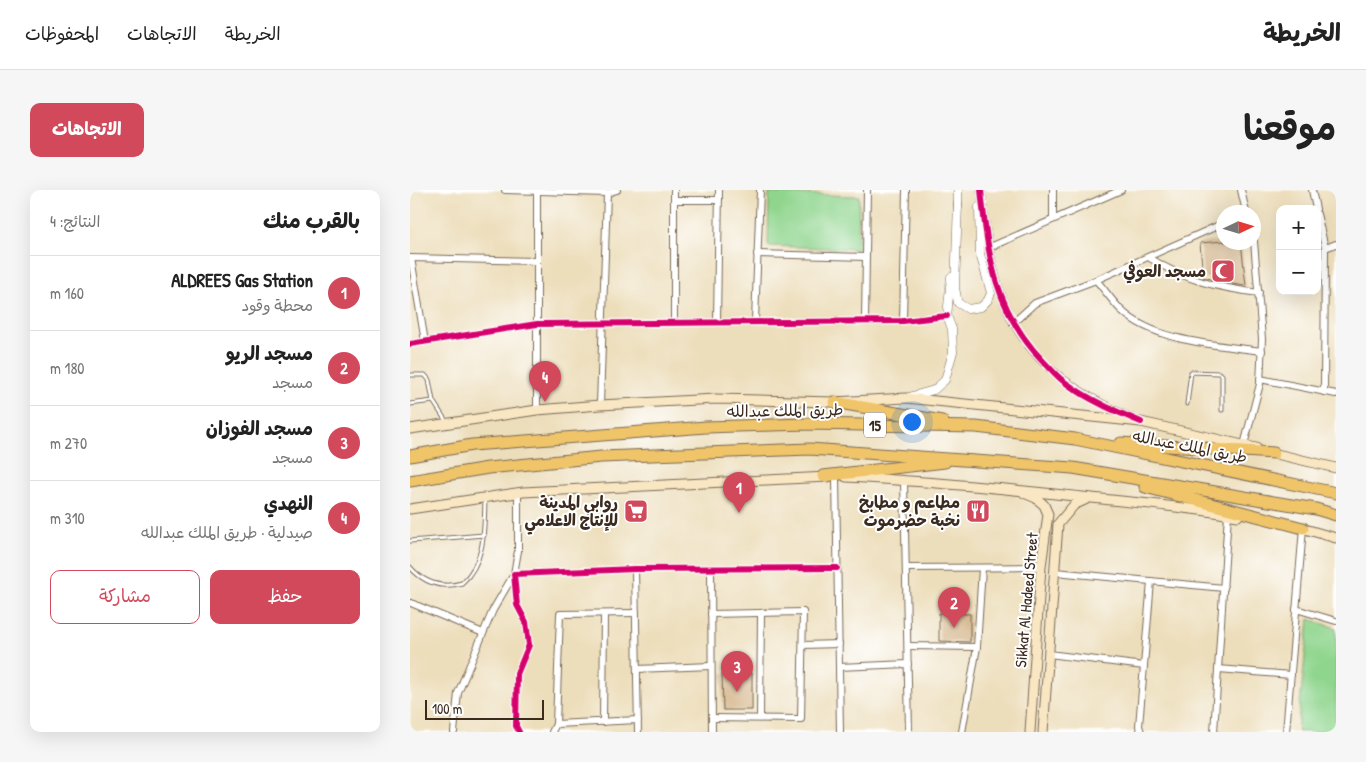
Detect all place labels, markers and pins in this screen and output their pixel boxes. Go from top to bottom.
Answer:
mosque icon: مسجد العوفي [1210,258,1236,284]
place label: مسجد العوفي [1123,260,1206,284]
pin: 4 [529,361,561,402]
pin: 1 [723,472,755,513]
place label: روابي المدينة للإنتاج الاعلامي [525,491,618,535]
place label: مطاعم و مطابخ نخبة حضرموت [859,491,960,531]
supermarket icon: روابي المدينة للإنتاج الاعلامي [623,498,649,524]
restaurant icon: مطاعم و مطابخ نخبة حضرموت [965,498,991,524]
pin: 2 [938,587,970,628]
pin: 3 [721,651,753,692]

